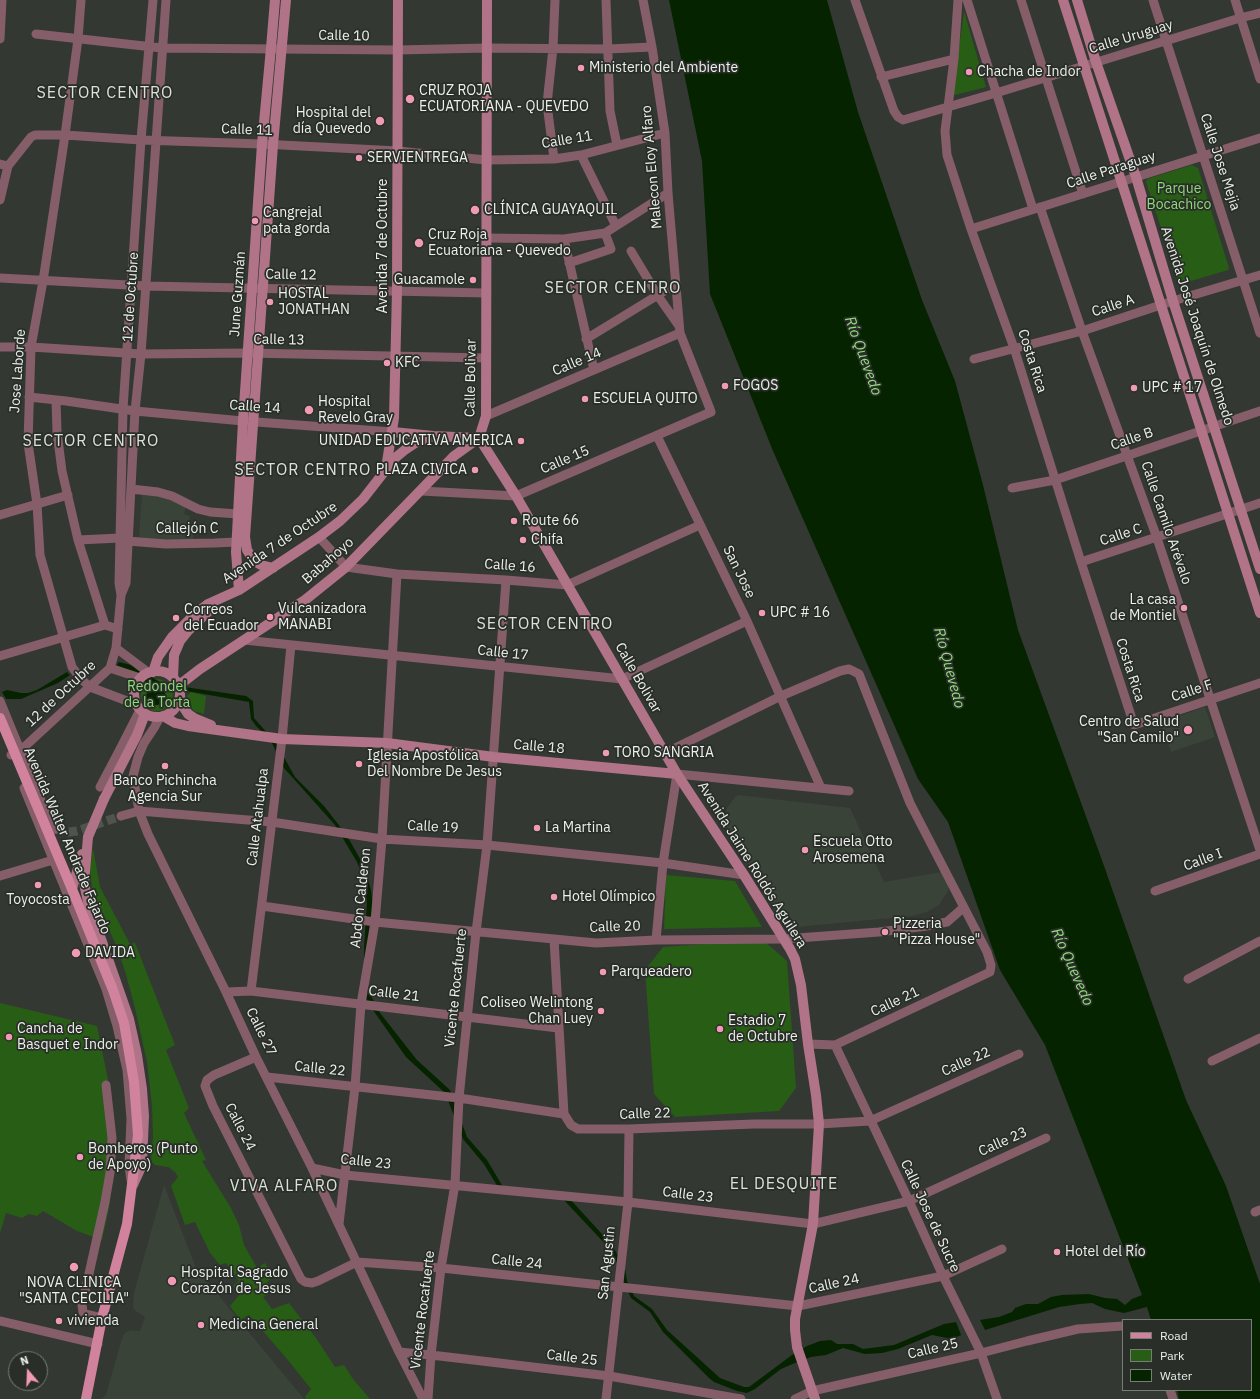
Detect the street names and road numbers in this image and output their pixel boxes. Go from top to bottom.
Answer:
street label: Calle Uruguay [1087,16,1175,58]
street label: Calle 10 [318,27,370,45]
street label: Malecon Eloy Alfaro [638,104,666,230]
street label: Calle Jose Mejia [1196,111,1244,213]
street label: Calle 11 [221,121,273,139]
street label: Calle 11 [540,128,594,152]
street label: Calle Paraguay [1064,148,1158,192]
street label: Avenida 7 de Octubre [375,178,391,314]
street label: Avenida José Joaquín de Olmedo [1157,224,1237,428]
street label: June Guzmán [227,251,249,337]
street label: 12 de Octubre [119,252,143,342]
street label: Calle 12 [265,266,317,284]
street label: Calle A [1090,291,1136,321]
street label: Costa Rica [1014,327,1050,395]
street label: Jose Laborde [7,328,29,414]
street label: Calle 13 [253,331,305,349]
street label: Calle Bolivar [462,339,480,417]
street label: Calle 14 [550,344,604,380]
street label: Calle 14 [229,397,281,417]
street label: Calle B [1109,424,1155,454]
street label: Calle 15 [538,442,592,478]
street label: Calle Camilo Arévalo [1137,459,1195,587]
street label: Avenida 7 de Octubre [219,498,341,588]
street label: Calle C [1098,520,1144,550]
street label: Callejón C [156,521,218,537]
street label: Babahoyo [299,534,357,588]
street label: San Jose [719,543,759,601]
street label: Calle 16 [484,556,536,576]
street label: Costa Rica [1112,636,1148,704]
street label: Calle Bolivar [611,640,665,716]
street label: Calle 17 [477,642,529,664]
street label: 12 de Octubre [22,657,100,731]
street label: Calle F [1169,676,1215,706]
street label: Calle 18 [513,736,565,758]
street label: Avenida Walter Andrade Fajardo [20,745,114,937]
street label: Calle Atahualpa [244,767,272,867]
street label: Avenida Jaime Roldós Aguilera [694,779,810,951]
street label: Calle 19 [407,817,459,837]
street label: Calle I [1181,845,1225,875]
street label: Abdon Calderon [347,847,375,949]
street label: Calle 20 [589,918,641,936]
street label: Vicente Rocafuerte [441,928,471,1048]
street label: Calle 21 [367,983,421,1005]
street label: Calle 21 [868,984,922,1020]
street label: Calle 27 [242,1005,280,1059]
street label: Calle 22 [939,1044,993,1080]
street label: Calle 22 [294,1058,346,1080]
street label: Calle 24 [221,1100,259,1154]
street label: Calle 22 [619,1105,671,1123]
street label: Calle 23 [976,1124,1030,1160]
street label: Calle 23 [340,1151,392,1173]
street label: Calle Jose de Sucre [897,1157,963,1275]
street label: Calle 23 [661,1184,715,1206]
street label: San Agustin [595,1225,619,1301]
street label: Vicente Rocafuerte [407,1250,439,1370]
street label: Calle 24 [491,1251,543,1273]
street label: Calle 24 [807,1270,861,1298]
street label: Calle 25 [906,1335,960,1363]
street label: Calle 25 [545,1347,599,1369]

